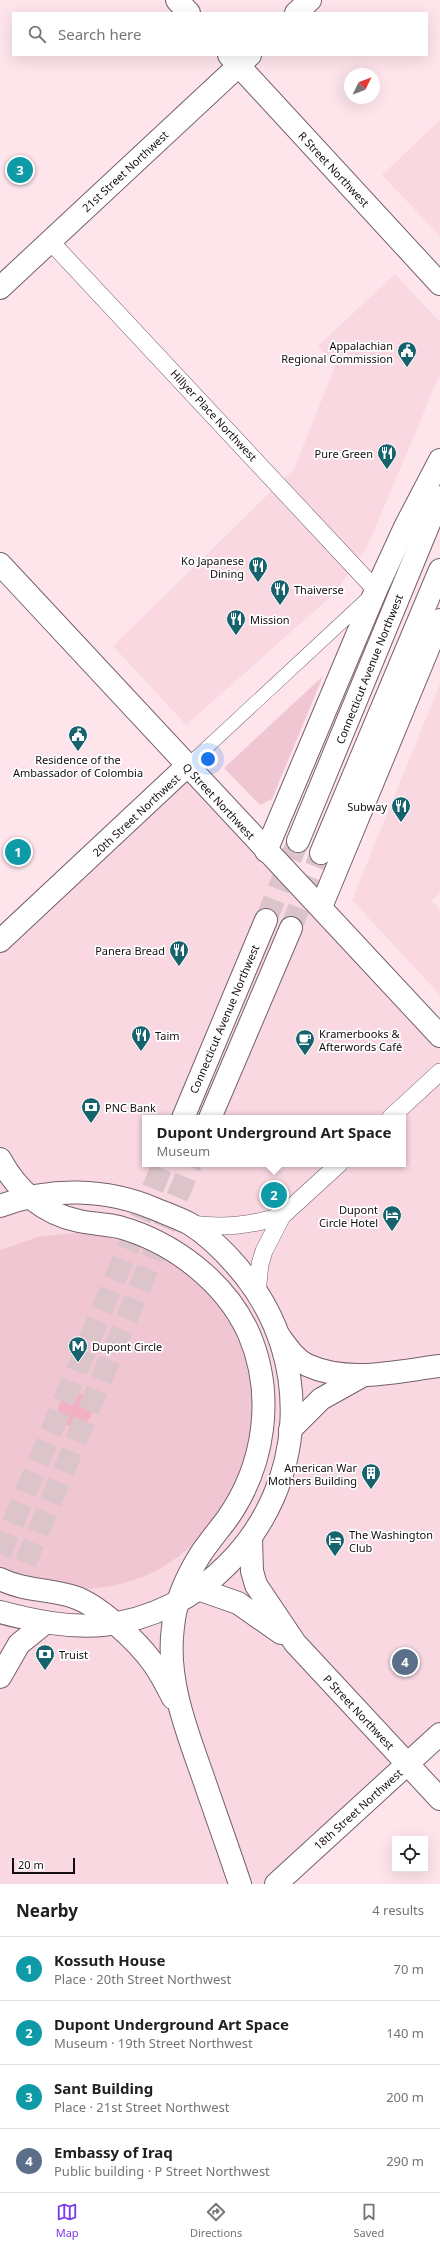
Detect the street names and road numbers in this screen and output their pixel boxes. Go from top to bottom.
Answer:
street label: 21st Street Northwest [79,127,171,215]
street label: R Street Northwest [295,128,373,210]
street label: Hillyer Place Northwest [167,366,261,464]
street label: Connecticut Avenue Northwest [332,592,406,746]
street label: Q Street Northwest [180,760,258,842]
street label: 20th Street Northwest [89,771,183,859]
street label: Connecticut Avenue Northwest [186,942,262,1096]
street label: P Street Northwest [320,1671,398,1753]
street label: 18th Street Northwest [311,1765,405,1853]

